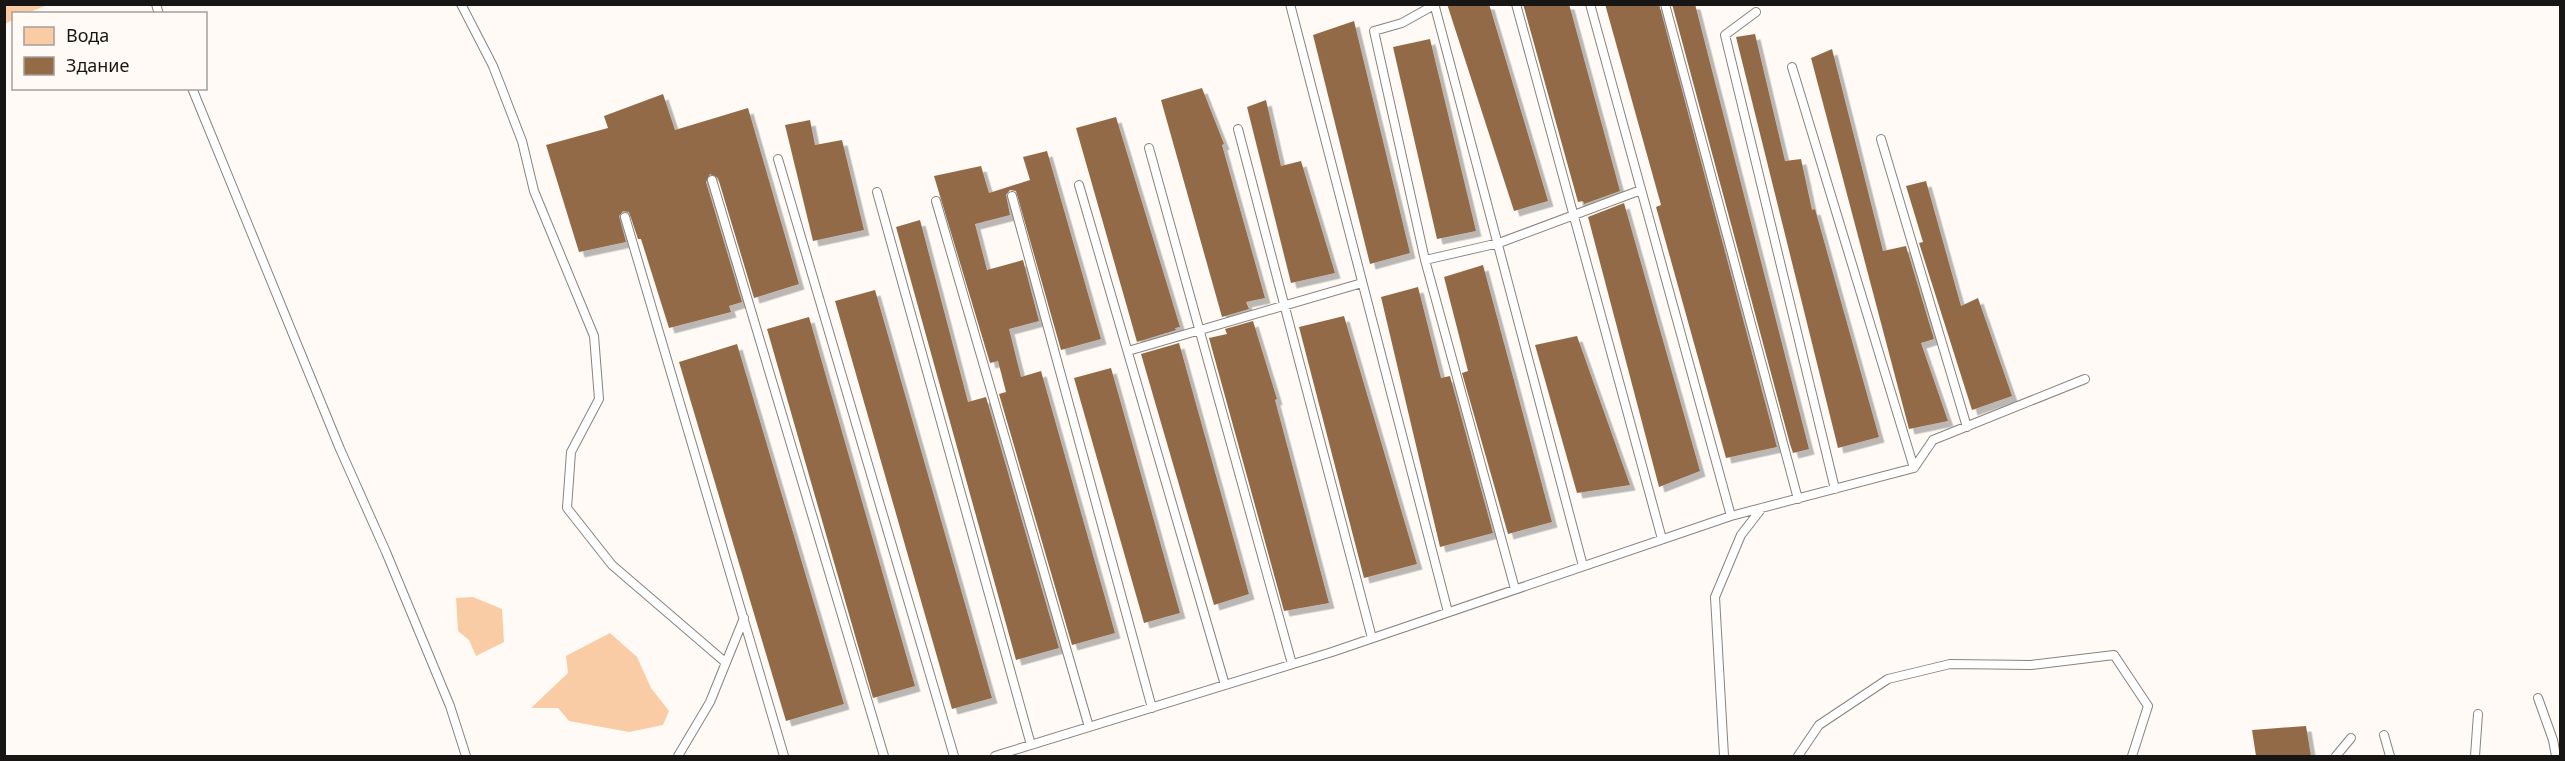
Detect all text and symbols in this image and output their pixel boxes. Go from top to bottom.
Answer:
legend [12,12,207,90]
text: Вода [66,23,109,47]
text: Здание [66,53,130,77]

